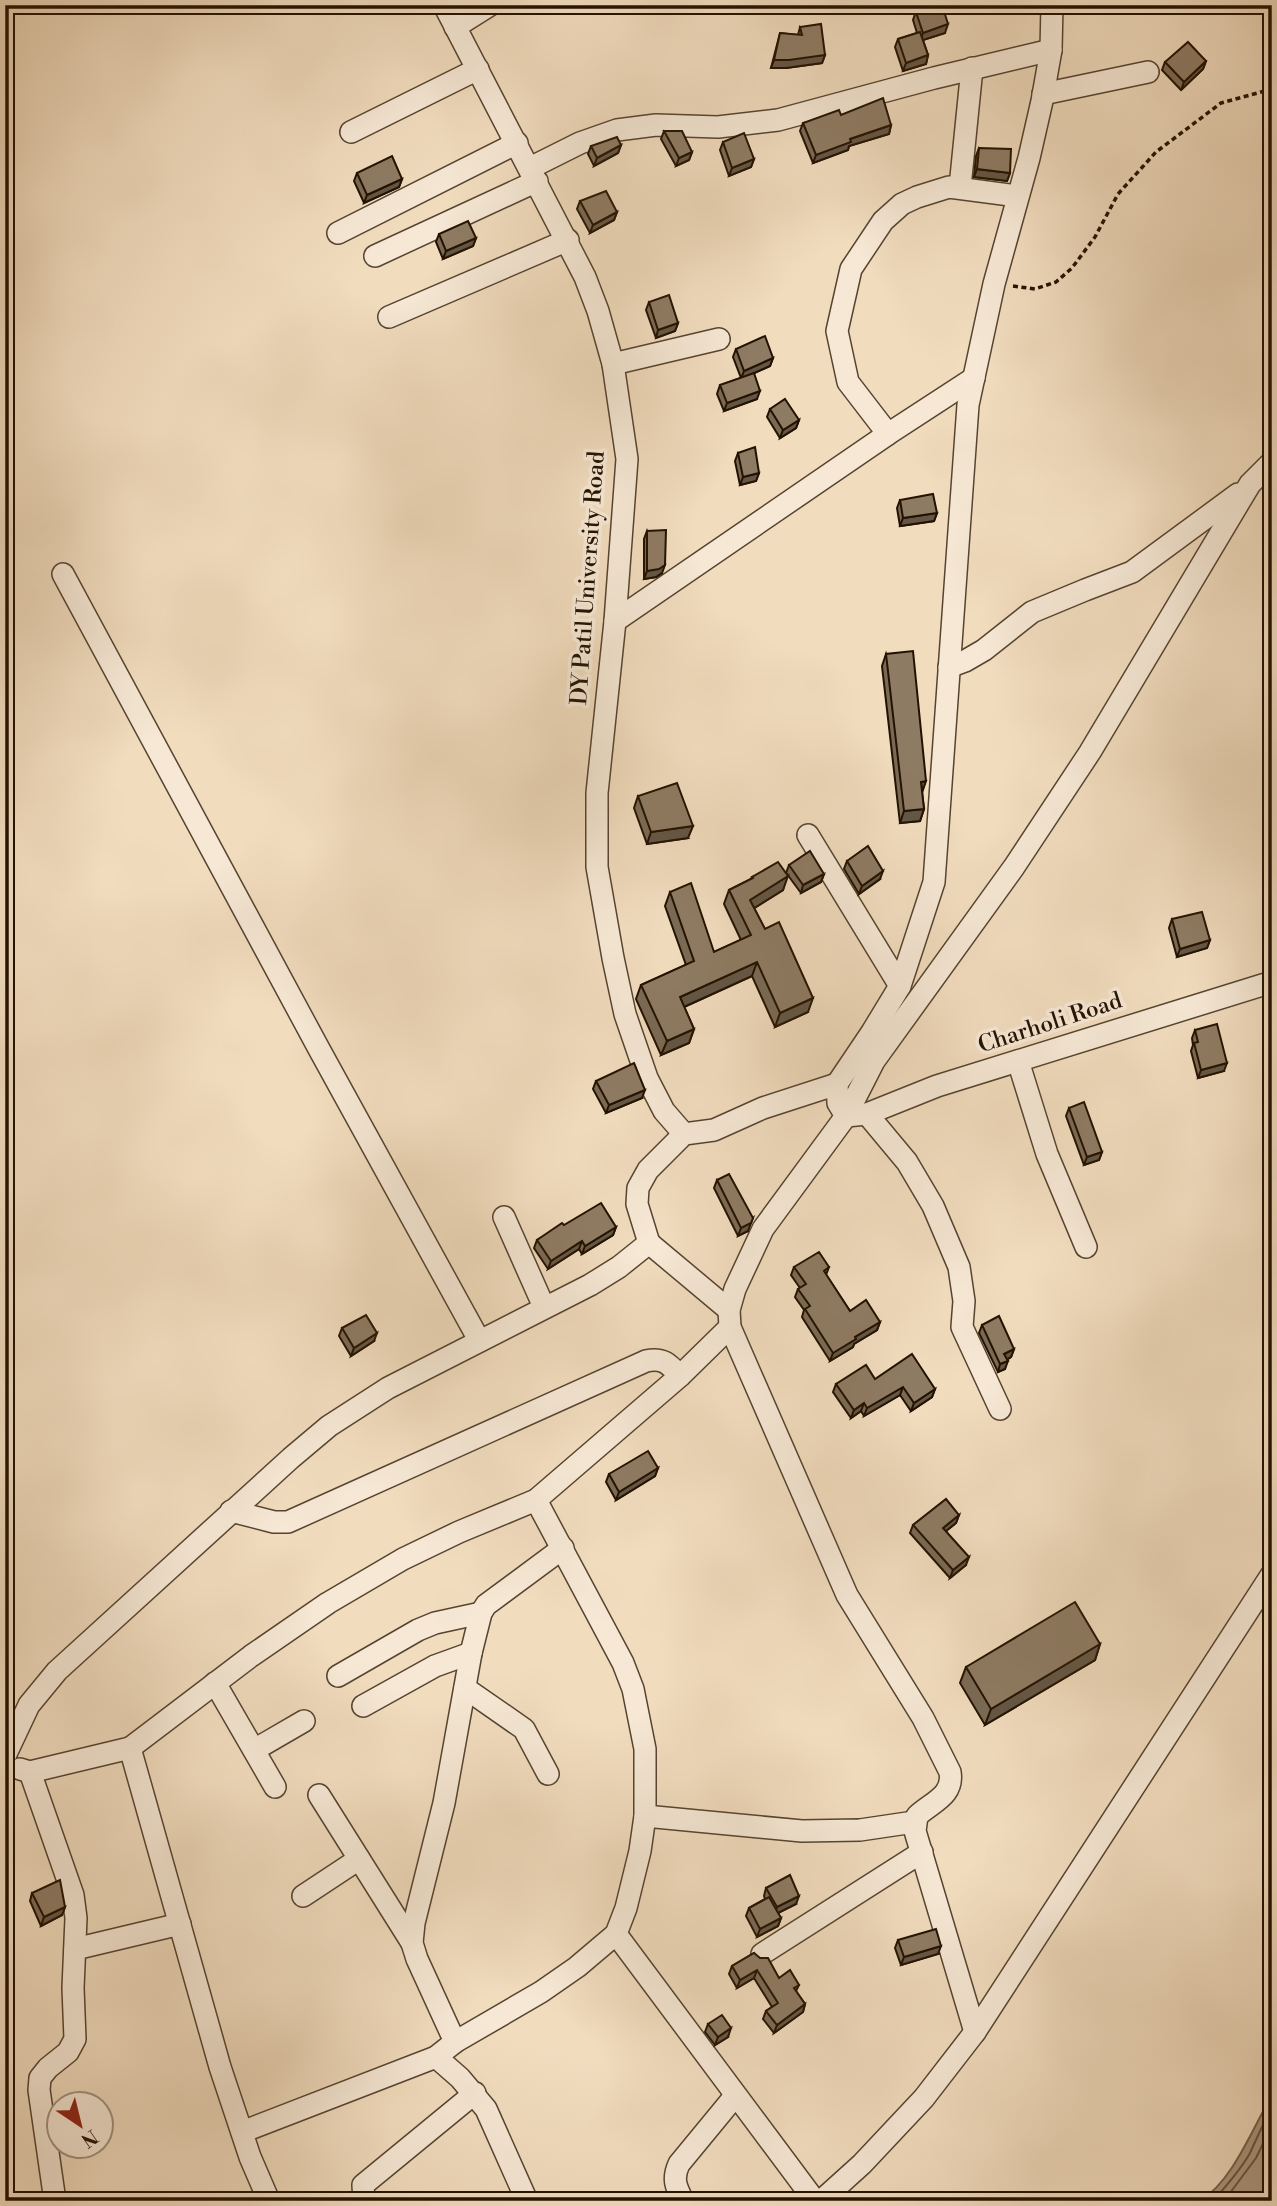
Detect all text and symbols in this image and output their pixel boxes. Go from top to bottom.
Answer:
street label: DY Patil University Road [565,450,611,706]
street label: Charholi Road [974,987,1126,1059]
north arrow [46,2090,116,2160]
text: N [76,2124,102,2152]

